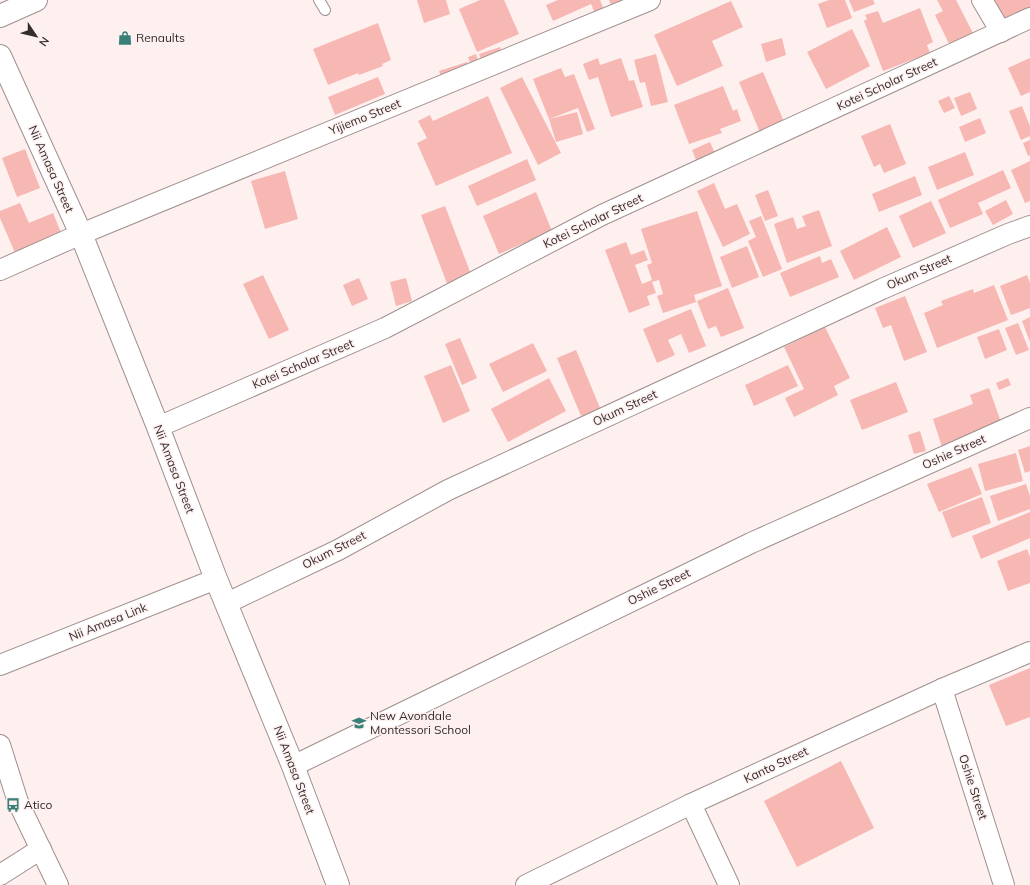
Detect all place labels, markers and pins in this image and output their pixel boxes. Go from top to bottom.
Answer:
shop icon: Renaults [117,30,133,46]
place label: Renaults [136,30,185,45]
place label: New Avondale Montessori School [370,708,471,737]
school or university icon: New Avondale Montessori School [351,715,367,731]
bus stop icon: Atico [5,797,21,813]
place label: Atico [24,797,53,812]

